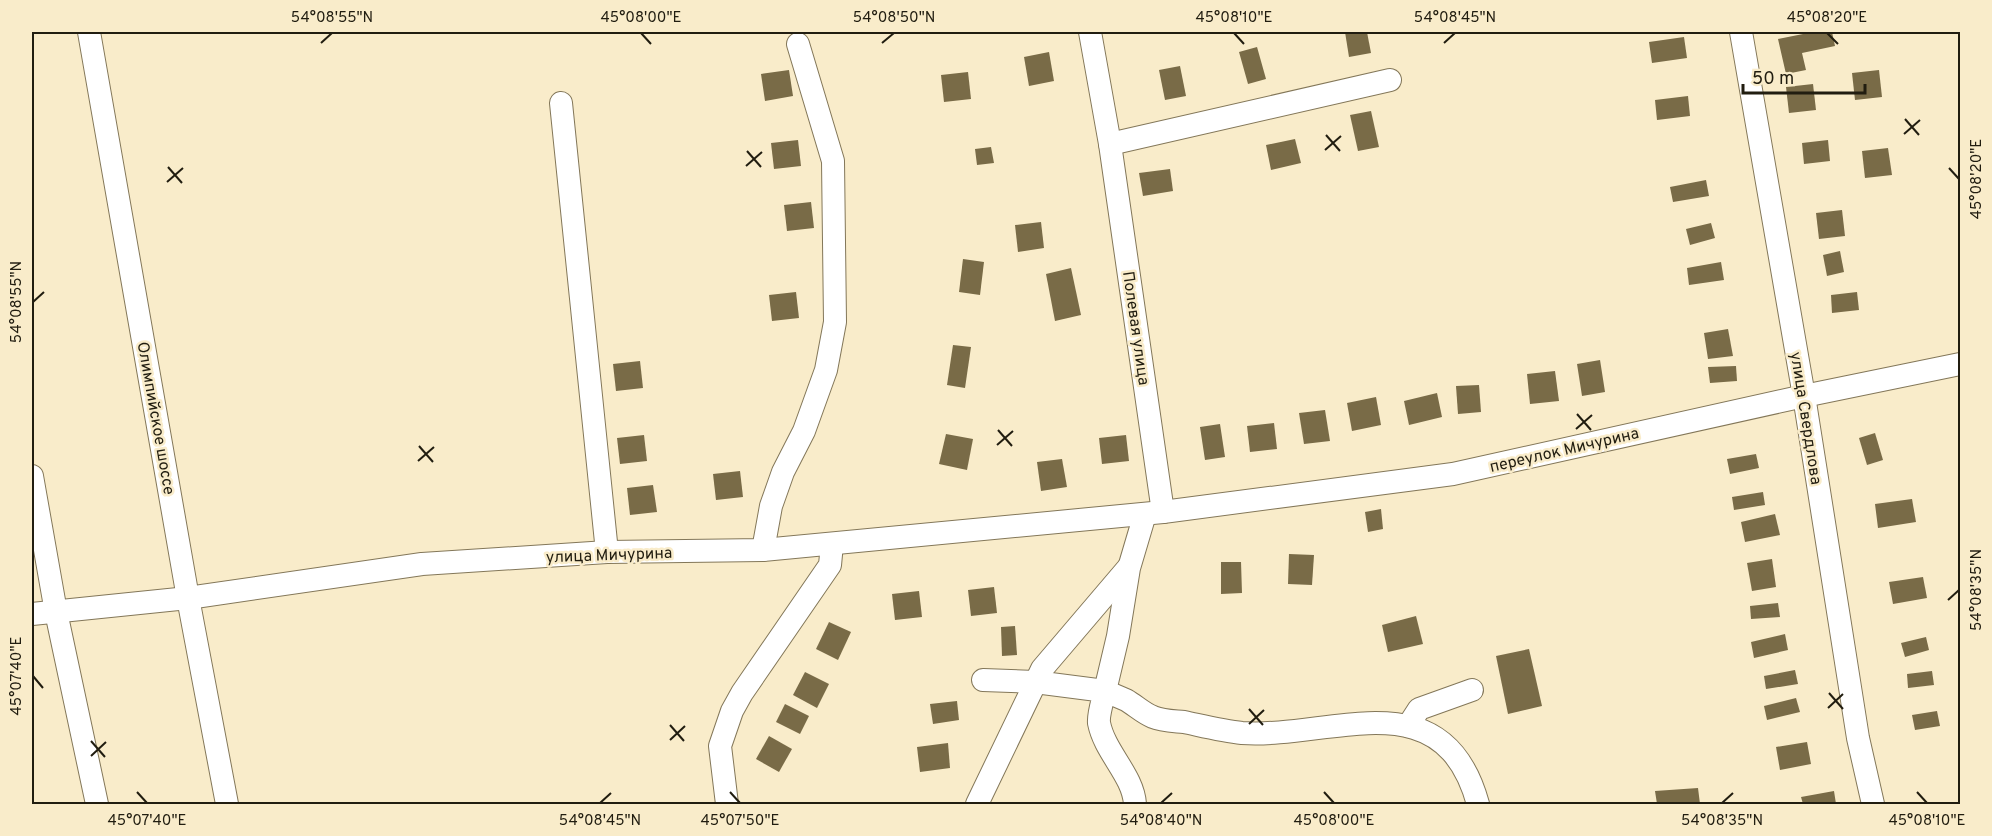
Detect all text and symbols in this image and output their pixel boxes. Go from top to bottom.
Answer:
text: 54°08'55"N [291,9,373,28]
text: 45°08'00"E [601,9,681,28]
text: 54°08'50"N [853,9,935,28]
text: 45°08'10"E [1195,9,1273,28]
text: 54°08'45"N [1414,9,1496,28]
text: 45°08'20"E [1787,9,1867,28]
scale bar [1743,57,1864,95]
text: 50 m [1752,68,1794,91]
text: 45°08'20"E [1968,139,1987,219]
text: 54°08'55"N [8,261,27,343]
street label: Полевая улица [1117,270,1153,387]
street label: Олимпийское шоссе [132,340,178,497]
street label: улица Свердлова [1785,350,1825,486]
street label: переулок Мичурина [1488,424,1641,478]
street label: улица Мичурина [546,544,673,568]
text: 54°08'35"N [1968,549,1987,631]
text: 45°07'40"E [8,637,27,715]
text: 45°07'40"E [108,812,186,831]
text: 54°08'45"N [559,812,641,831]
text: 45°07'50"E [701,812,779,831]
text: 54°08'40"N [1120,812,1202,831]
text: 45°08'00"E [1294,812,1374,831]
text: 54°08'35"N [1681,812,1763,831]
text: 45°08'10"E [1888,812,1966,831]

